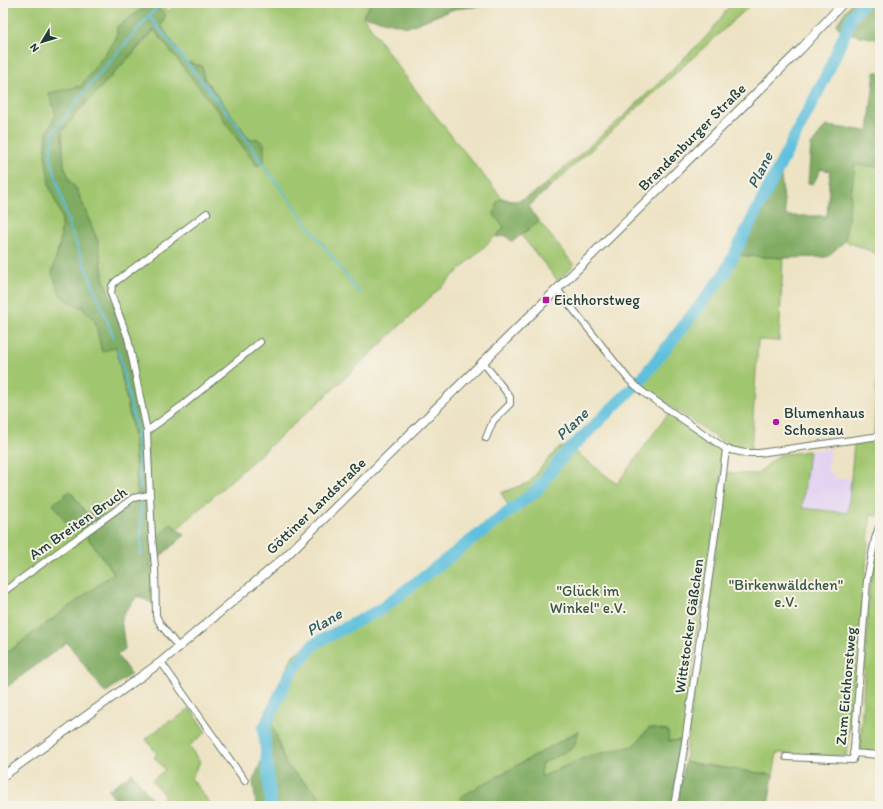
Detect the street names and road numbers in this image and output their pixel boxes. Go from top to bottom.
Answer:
street label: Brandenburger Straße [634,79,750,195]
street label: Göttiner Landstraße [262,454,370,558]
street label: Am Breiten Bruch [26,483,130,563]
street label: Wittstocker Gäßchen [671,557,707,695]
street label: Zum Eichhorstweg [832,626,860,746]

